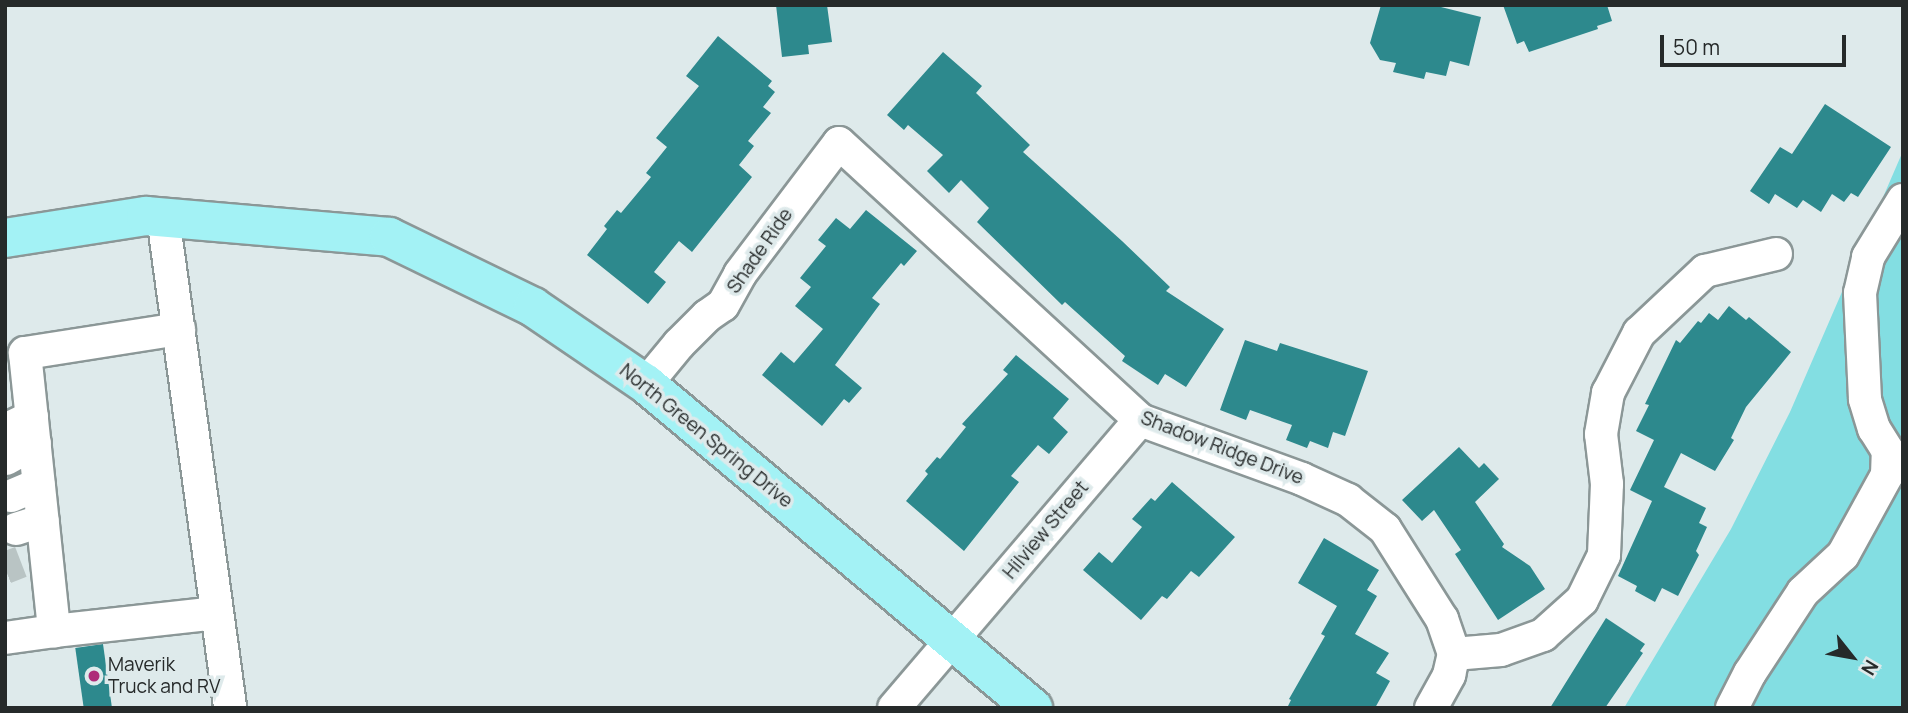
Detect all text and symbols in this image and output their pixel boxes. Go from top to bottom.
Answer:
scale bar [1663,21,1848,65]
text: 50 m [1673,33,1720,61]
street label: Shade Ride [722,204,798,298]
street label: North Green Spring Drive [615,359,797,513]
street label: Shadow Ridge Drive [1137,406,1307,490]
street label: Hilview Street [998,476,1094,584]
north arrow [1817,622,1887,692]
place label: Maverik Truck and RV [108,654,221,698]
text: N [1855,655,1885,680]
marker: Maverik Truck and RV [86,668,102,684]

